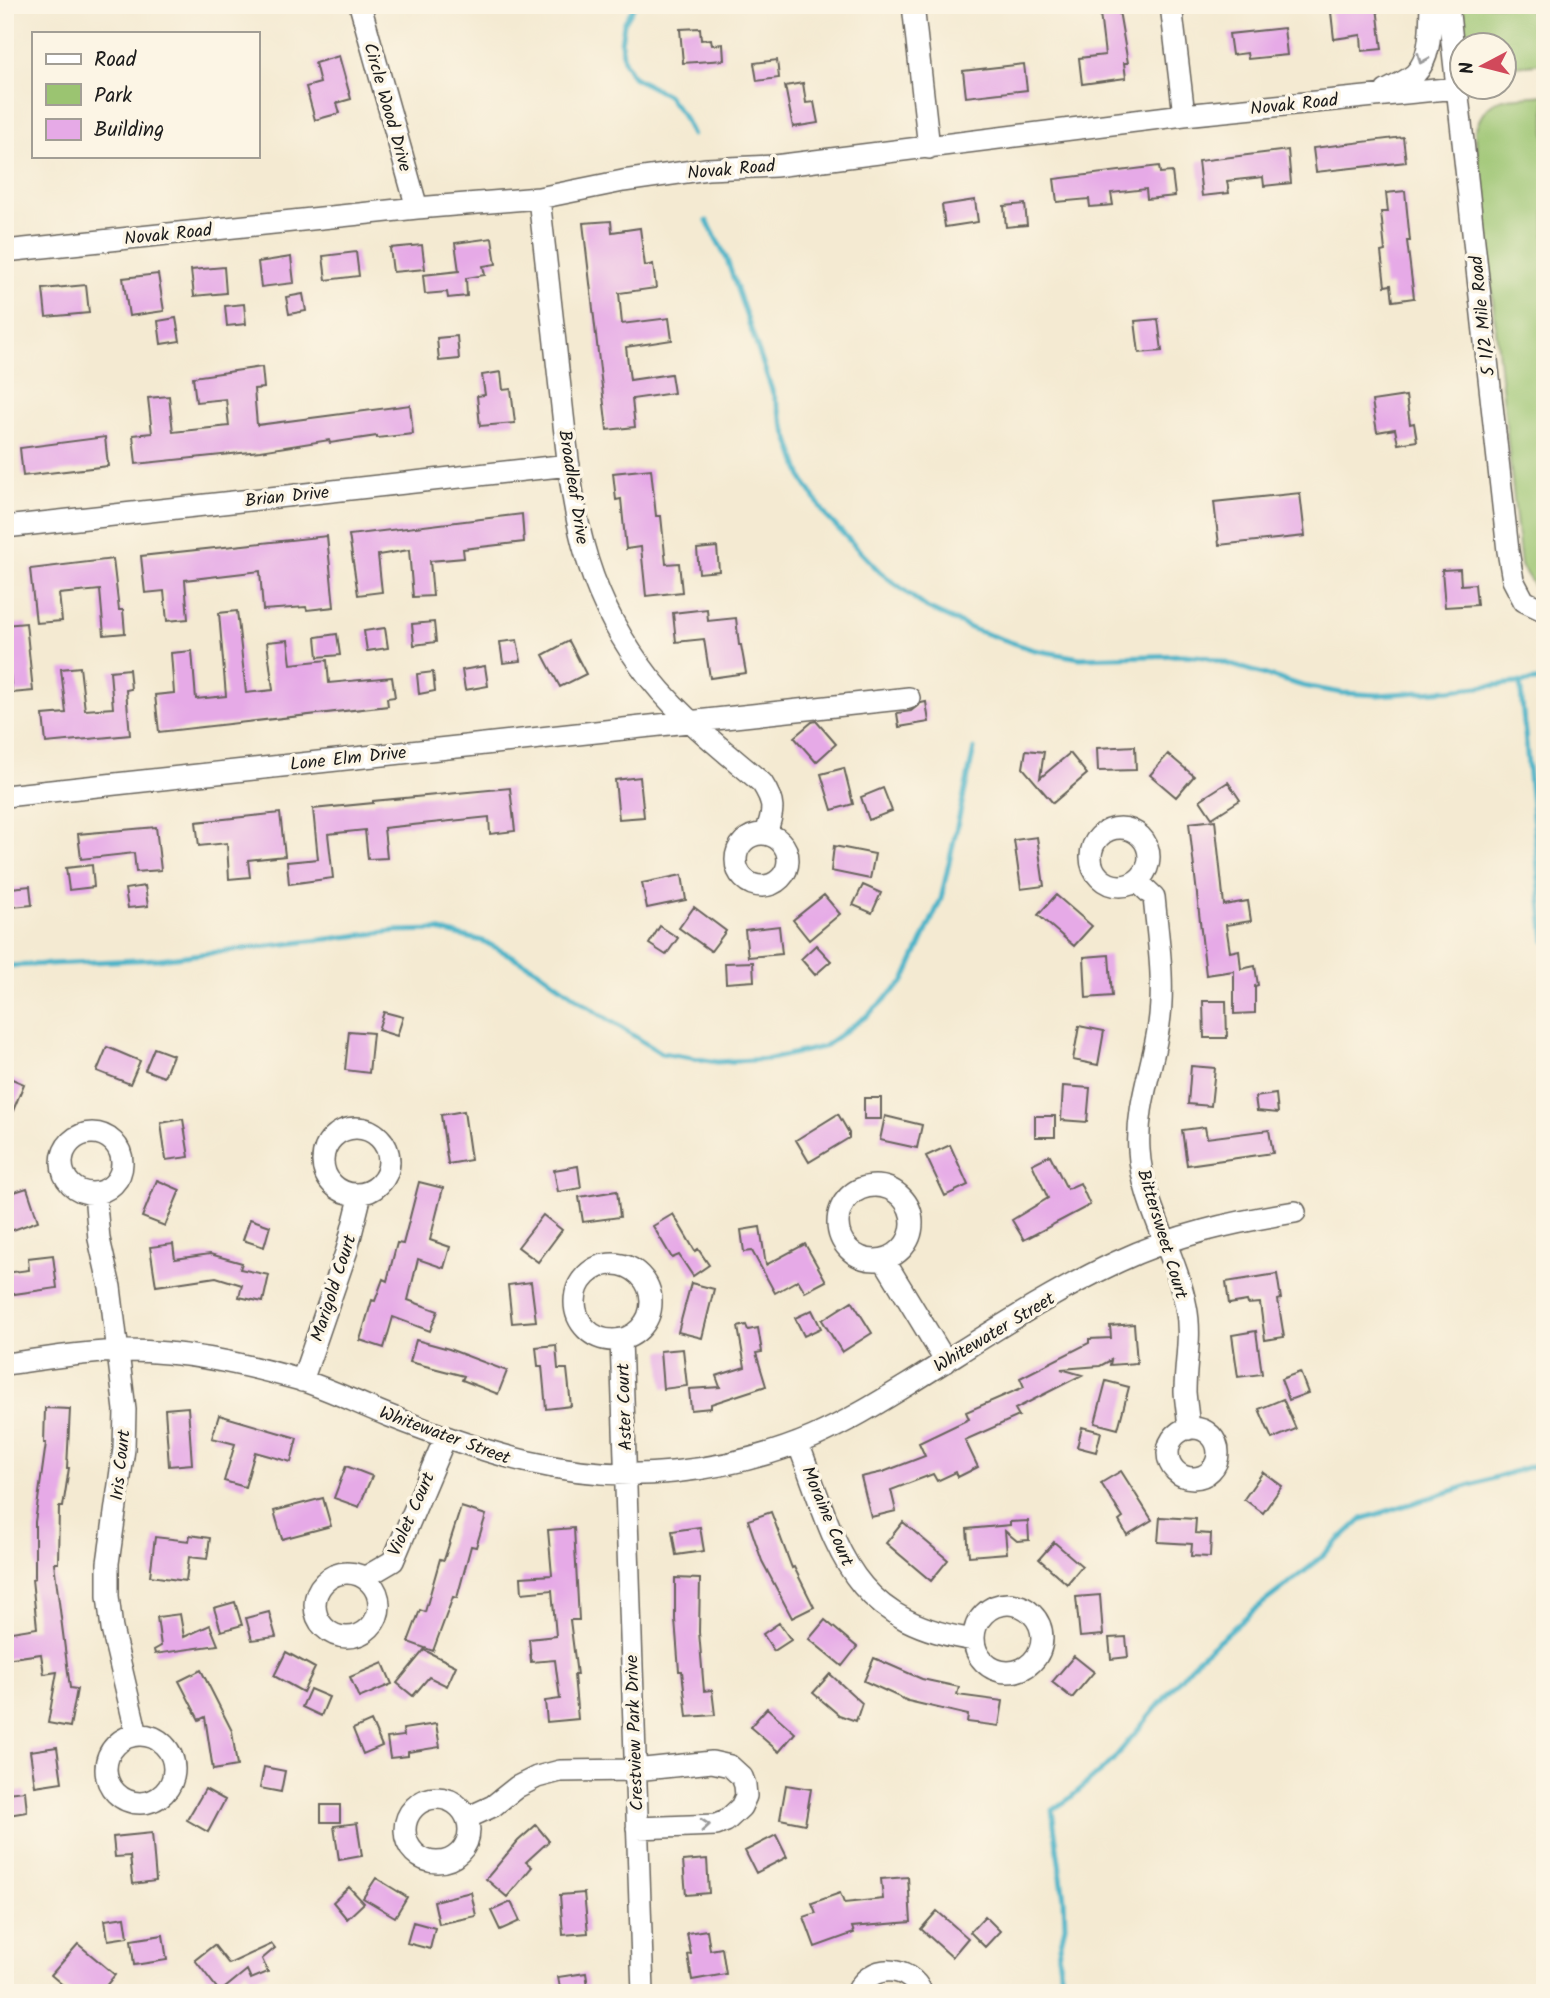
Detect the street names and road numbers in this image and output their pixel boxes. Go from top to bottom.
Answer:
street label: Circle Wood Drive [354,40,419,175]
street label: Novak Road [1249,86,1341,125]
street label: Novak Road [686,152,777,189]
street label: Novak Road [123,216,215,255]
street label: 5 1/2 Mile Road [1463,253,1504,377]
street label: Broadleaf Drive [549,428,596,547]
street label: Brian Drive [244,479,331,516]
street label: Lone Elm Drive [288,739,408,780]
street label: Bittersweet Court [1128,1166,1195,1304]
street label: Marigold Court [304,1230,366,1346]
street label: Whitewater Street [928,1285,1062,1381]
street label: Aster Court [609,1362,642,1451]
street label: Whitewater Street [375,1399,515,1474]
street label: Iris Court [103,1427,140,1502]
street label: Moraine Court [792,1462,861,1572]
street label: Violet Court [381,1467,444,1561]
street label: Crestview Park Drive [618,1654,653,1811]

